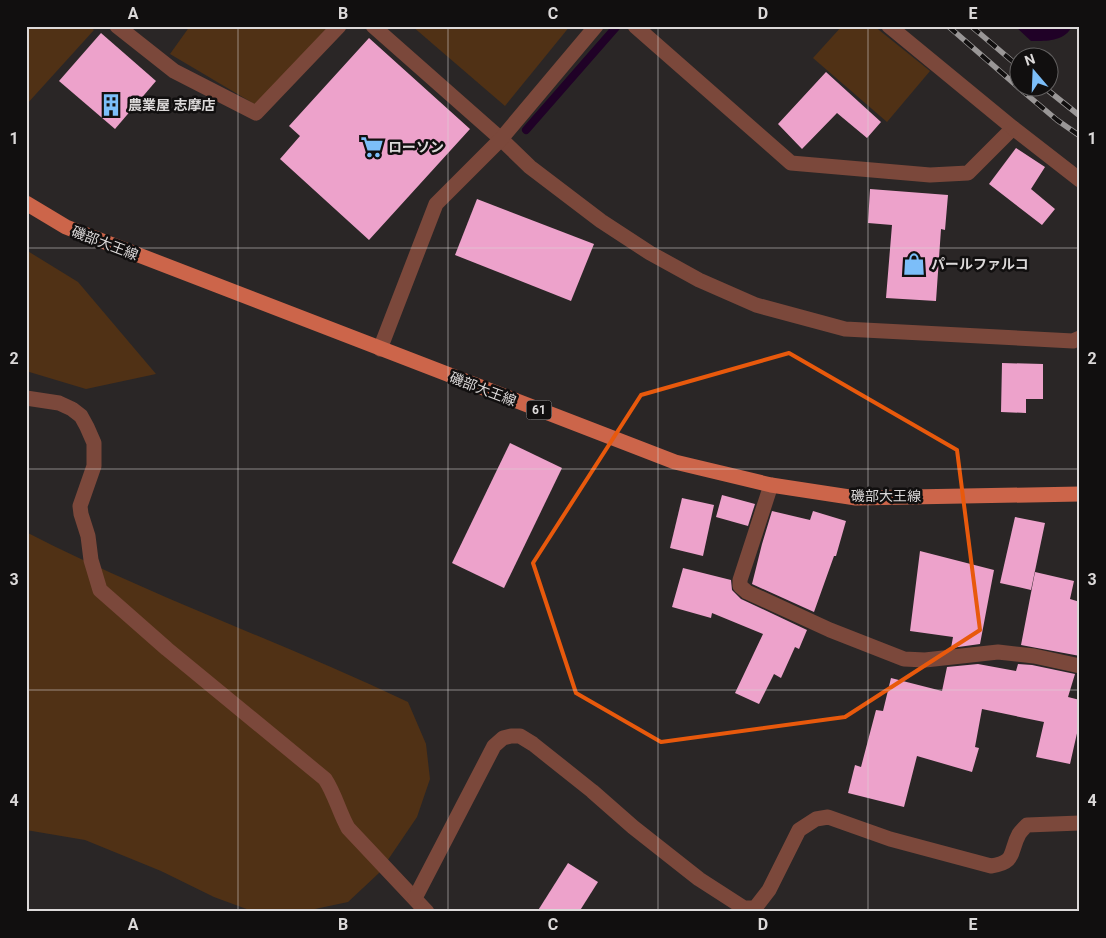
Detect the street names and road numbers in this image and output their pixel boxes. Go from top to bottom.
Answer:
street label: 磯部大王線 [69,223,141,263]
street label: 磯部大王線 [447,369,519,409]
road number: 61 [526,400,552,420]
street label: 磯部大王線 [851,488,921,504]

